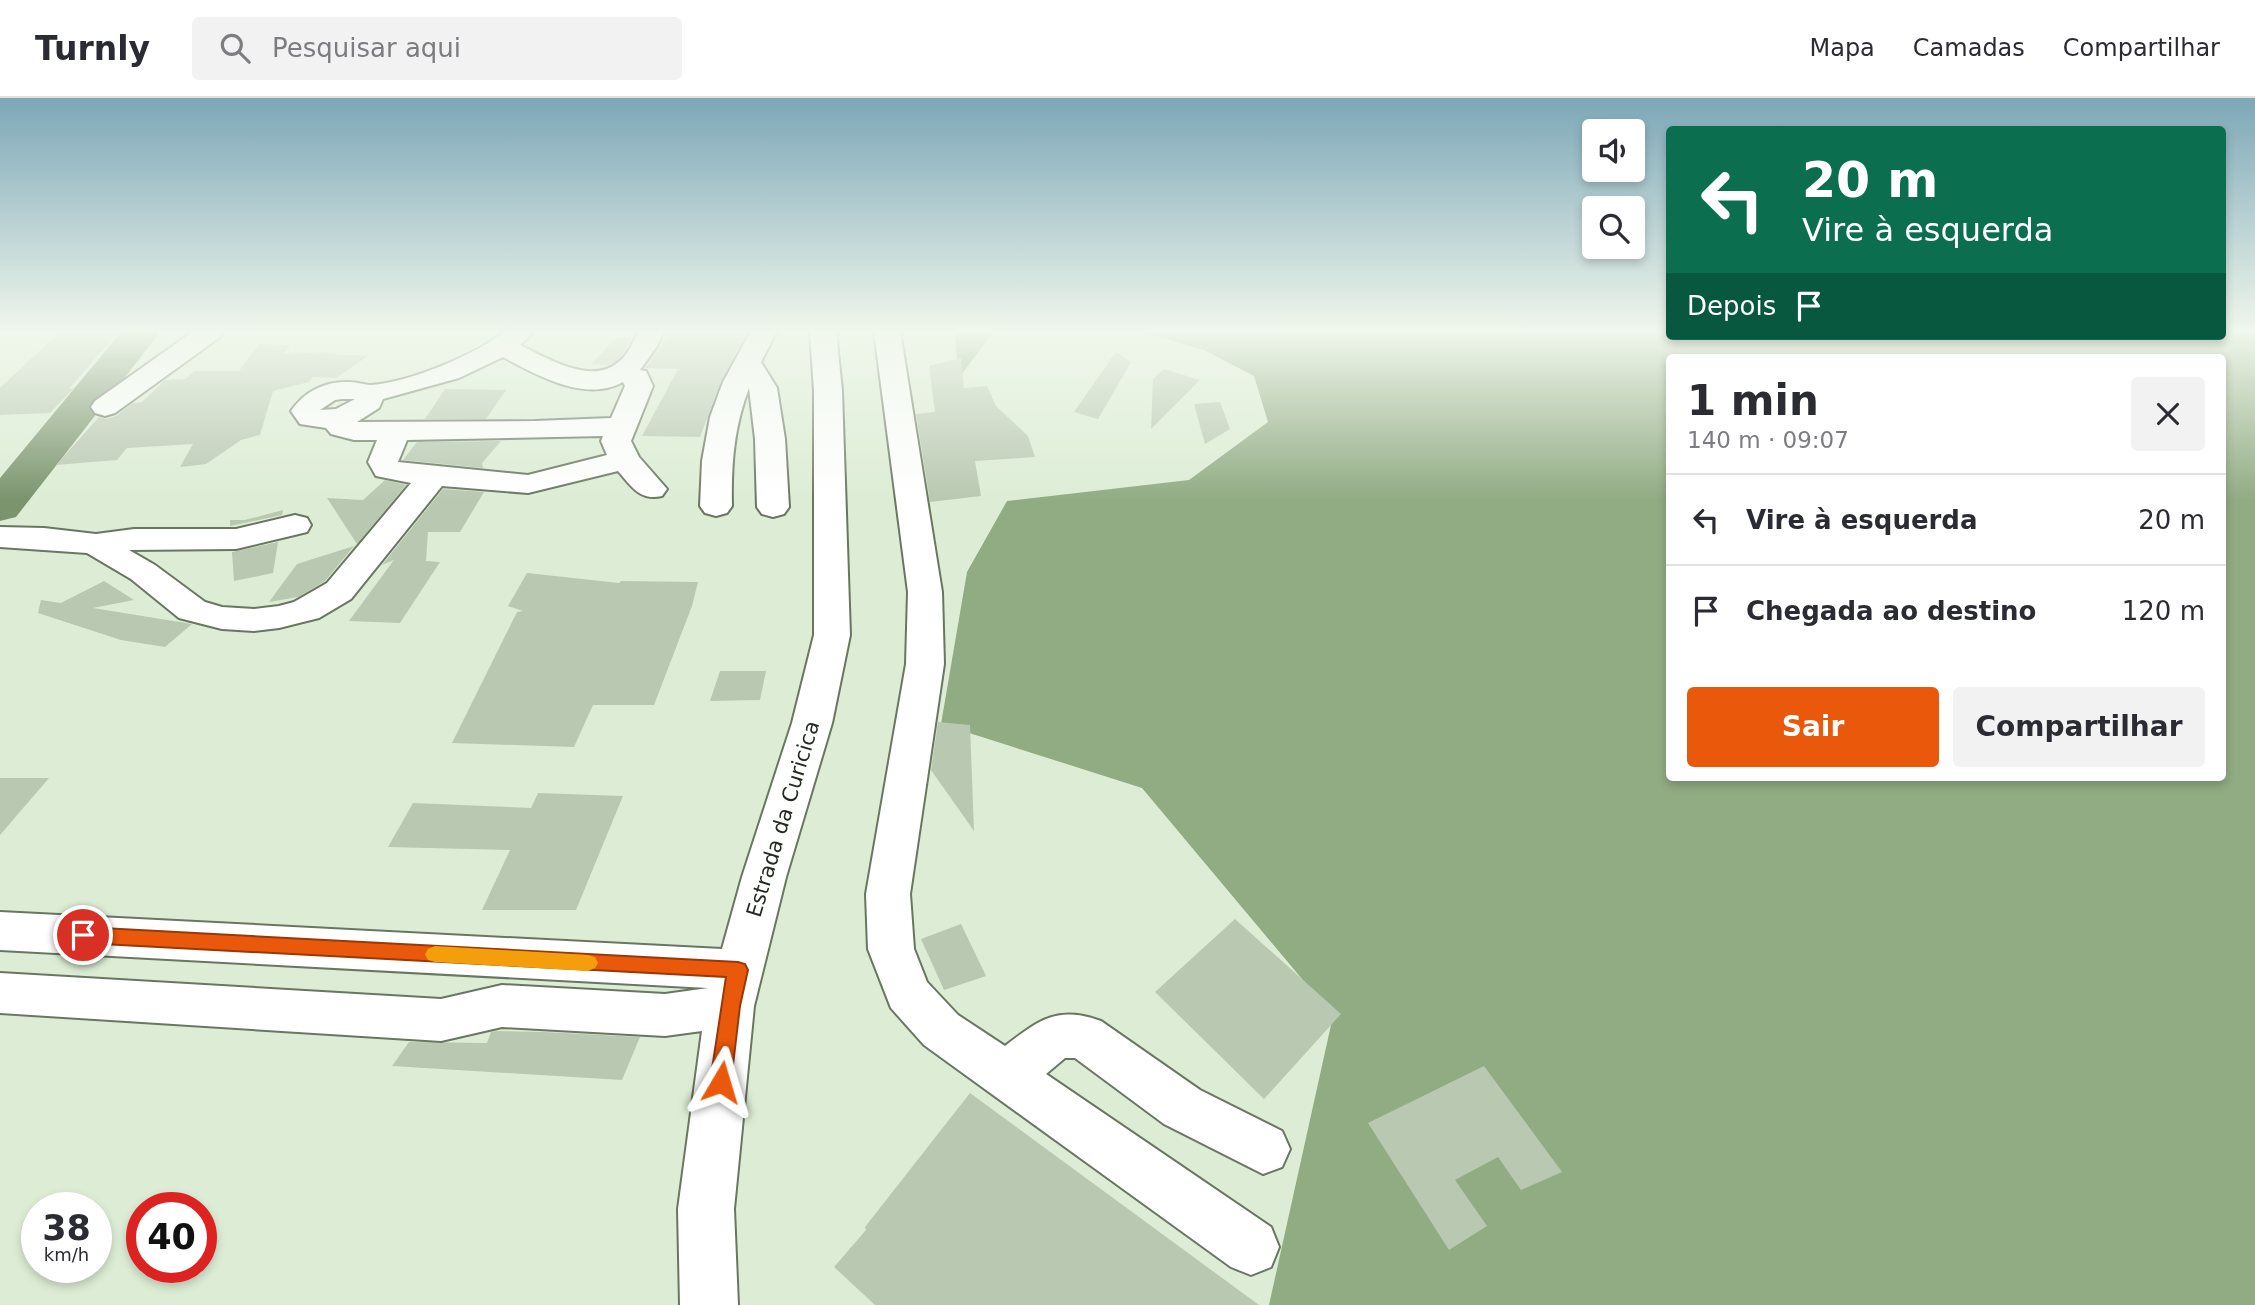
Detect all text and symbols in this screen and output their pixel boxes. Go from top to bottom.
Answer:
search box [192,17,682,80]
text: Turnly [35,29,150,68]
icon: search [216,29,254,67]
text: Pesquisar aqui [272,33,461,63]
text: Mapa [1809,34,1875,62]
text: Camadas [1913,34,2025,62]
text: Compartilhar [2063,34,2220,62]
map controls [1582,119,1645,259]
button: sound [1582,119,1645,182]
text: 20 m [1802,152,1938,209]
icon: left [1687,154,1778,245]
button: search [1582,196,1645,259]
text: Vire à esquerda [1802,211,2053,249]
icon: arrive [1790,287,1828,325]
text: Depois [1687,291,1776,321]
text: 1 min [1687,376,1819,425]
button: close [2131,377,2205,451]
text: 140 m · 09:07 [1687,427,1849,453]
icon: left [1687,501,1725,539]
text: Vire à esquerda [1746,505,1978,535]
text: 20 m [2138,505,2205,535]
icon: arrive [1687,592,1725,630]
text: Chegada ao destino [1746,596,2036,626]
text: 120 m [2122,596,2205,626]
button: Sair [1687,687,1939,767]
button: Compartilhar [1953,687,2205,767]
street label: Estrada da Curicica [742,718,824,920]
pin [53,905,113,965]
icon: arrive [64,916,102,954]
position arrow [684,1045,758,1119]
speed limit sign: 40 [126,1192,217,1283]
text: 38 [42,1208,91,1248]
text: km/h [44,1244,89,1265]

